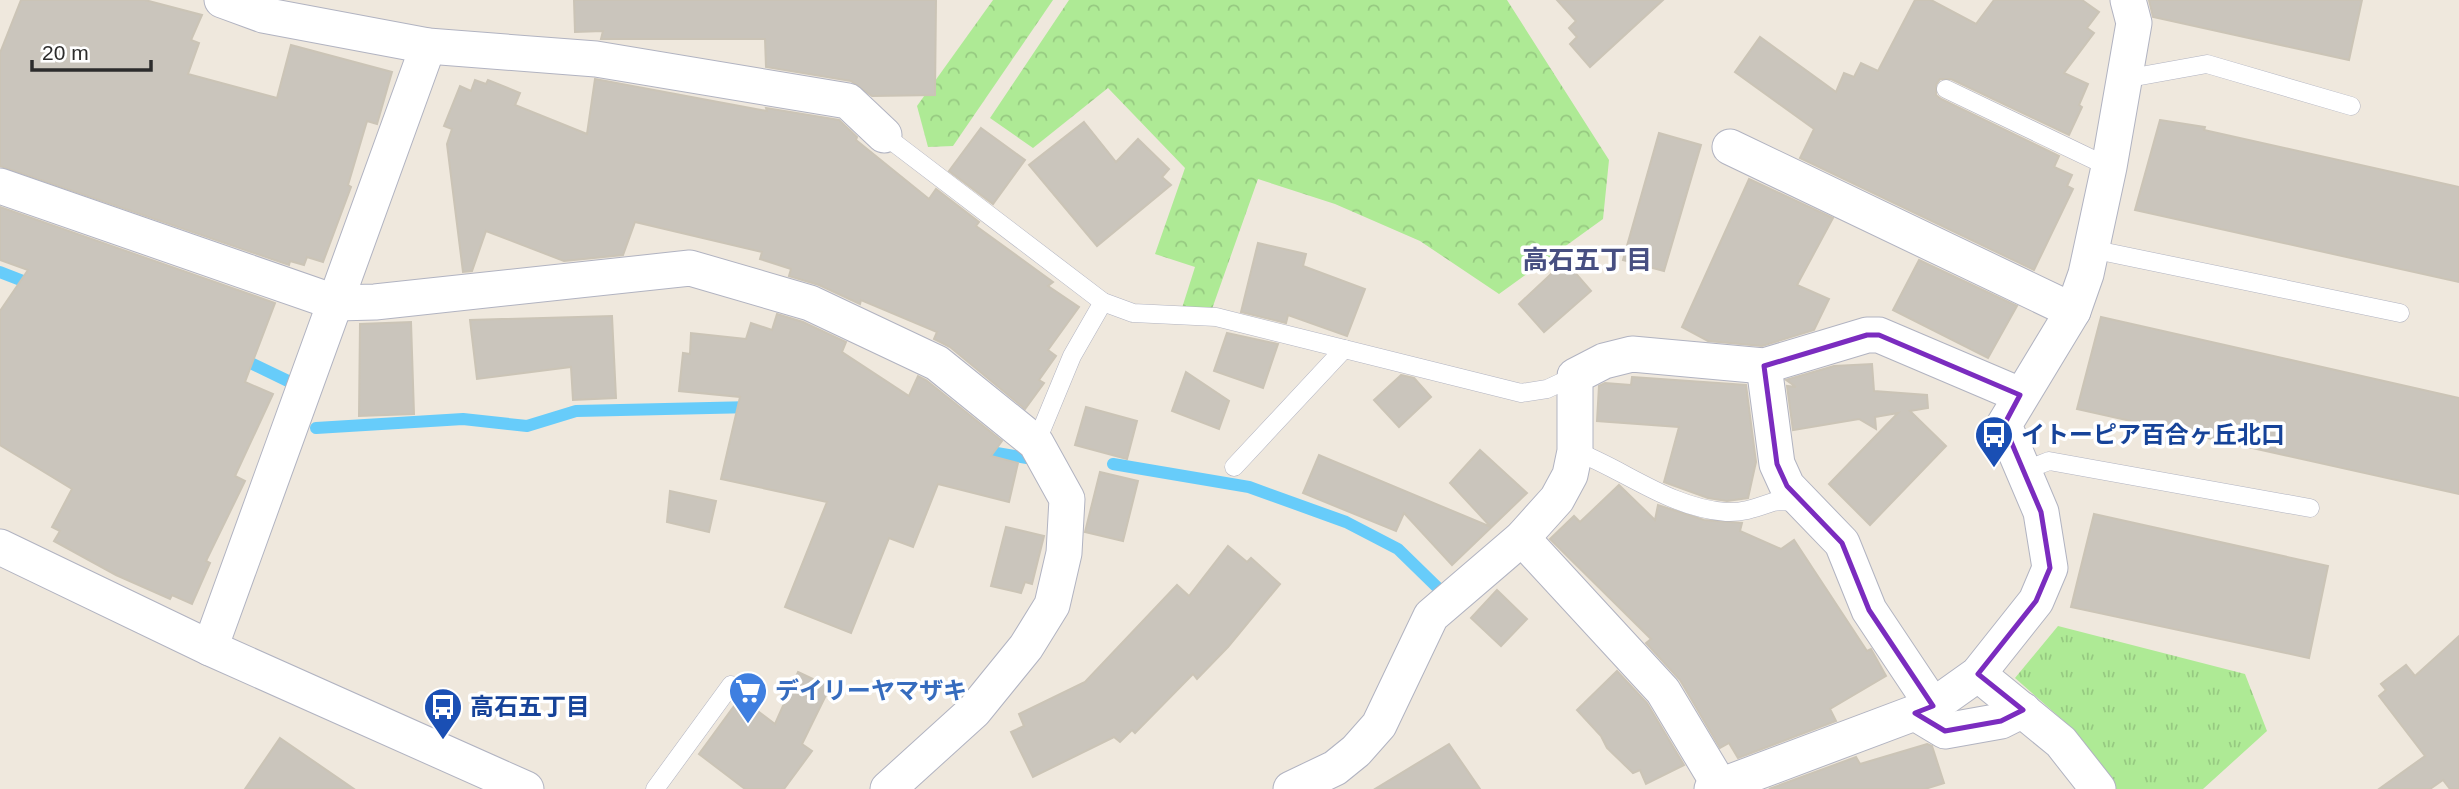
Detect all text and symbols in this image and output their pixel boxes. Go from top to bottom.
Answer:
scale bar [32,28,150,72]
text: 20 m [42,41,89,64]
district label: 高石五丁目 [1522,245,1652,275]
bus stop icon: イトーピア百合ヶ丘北口 [1973,414,2015,469]
place label: イトーピア百合ヶ丘北口 [2021,421,2285,448]
supermarket icon: デイリーヤマザキ [727,670,769,725]
place label: デイリーヤマザキ [775,677,967,704]
bus stop icon: 高石五丁目 [422,686,464,741]
place label: 高石五丁目 [470,693,590,720]

